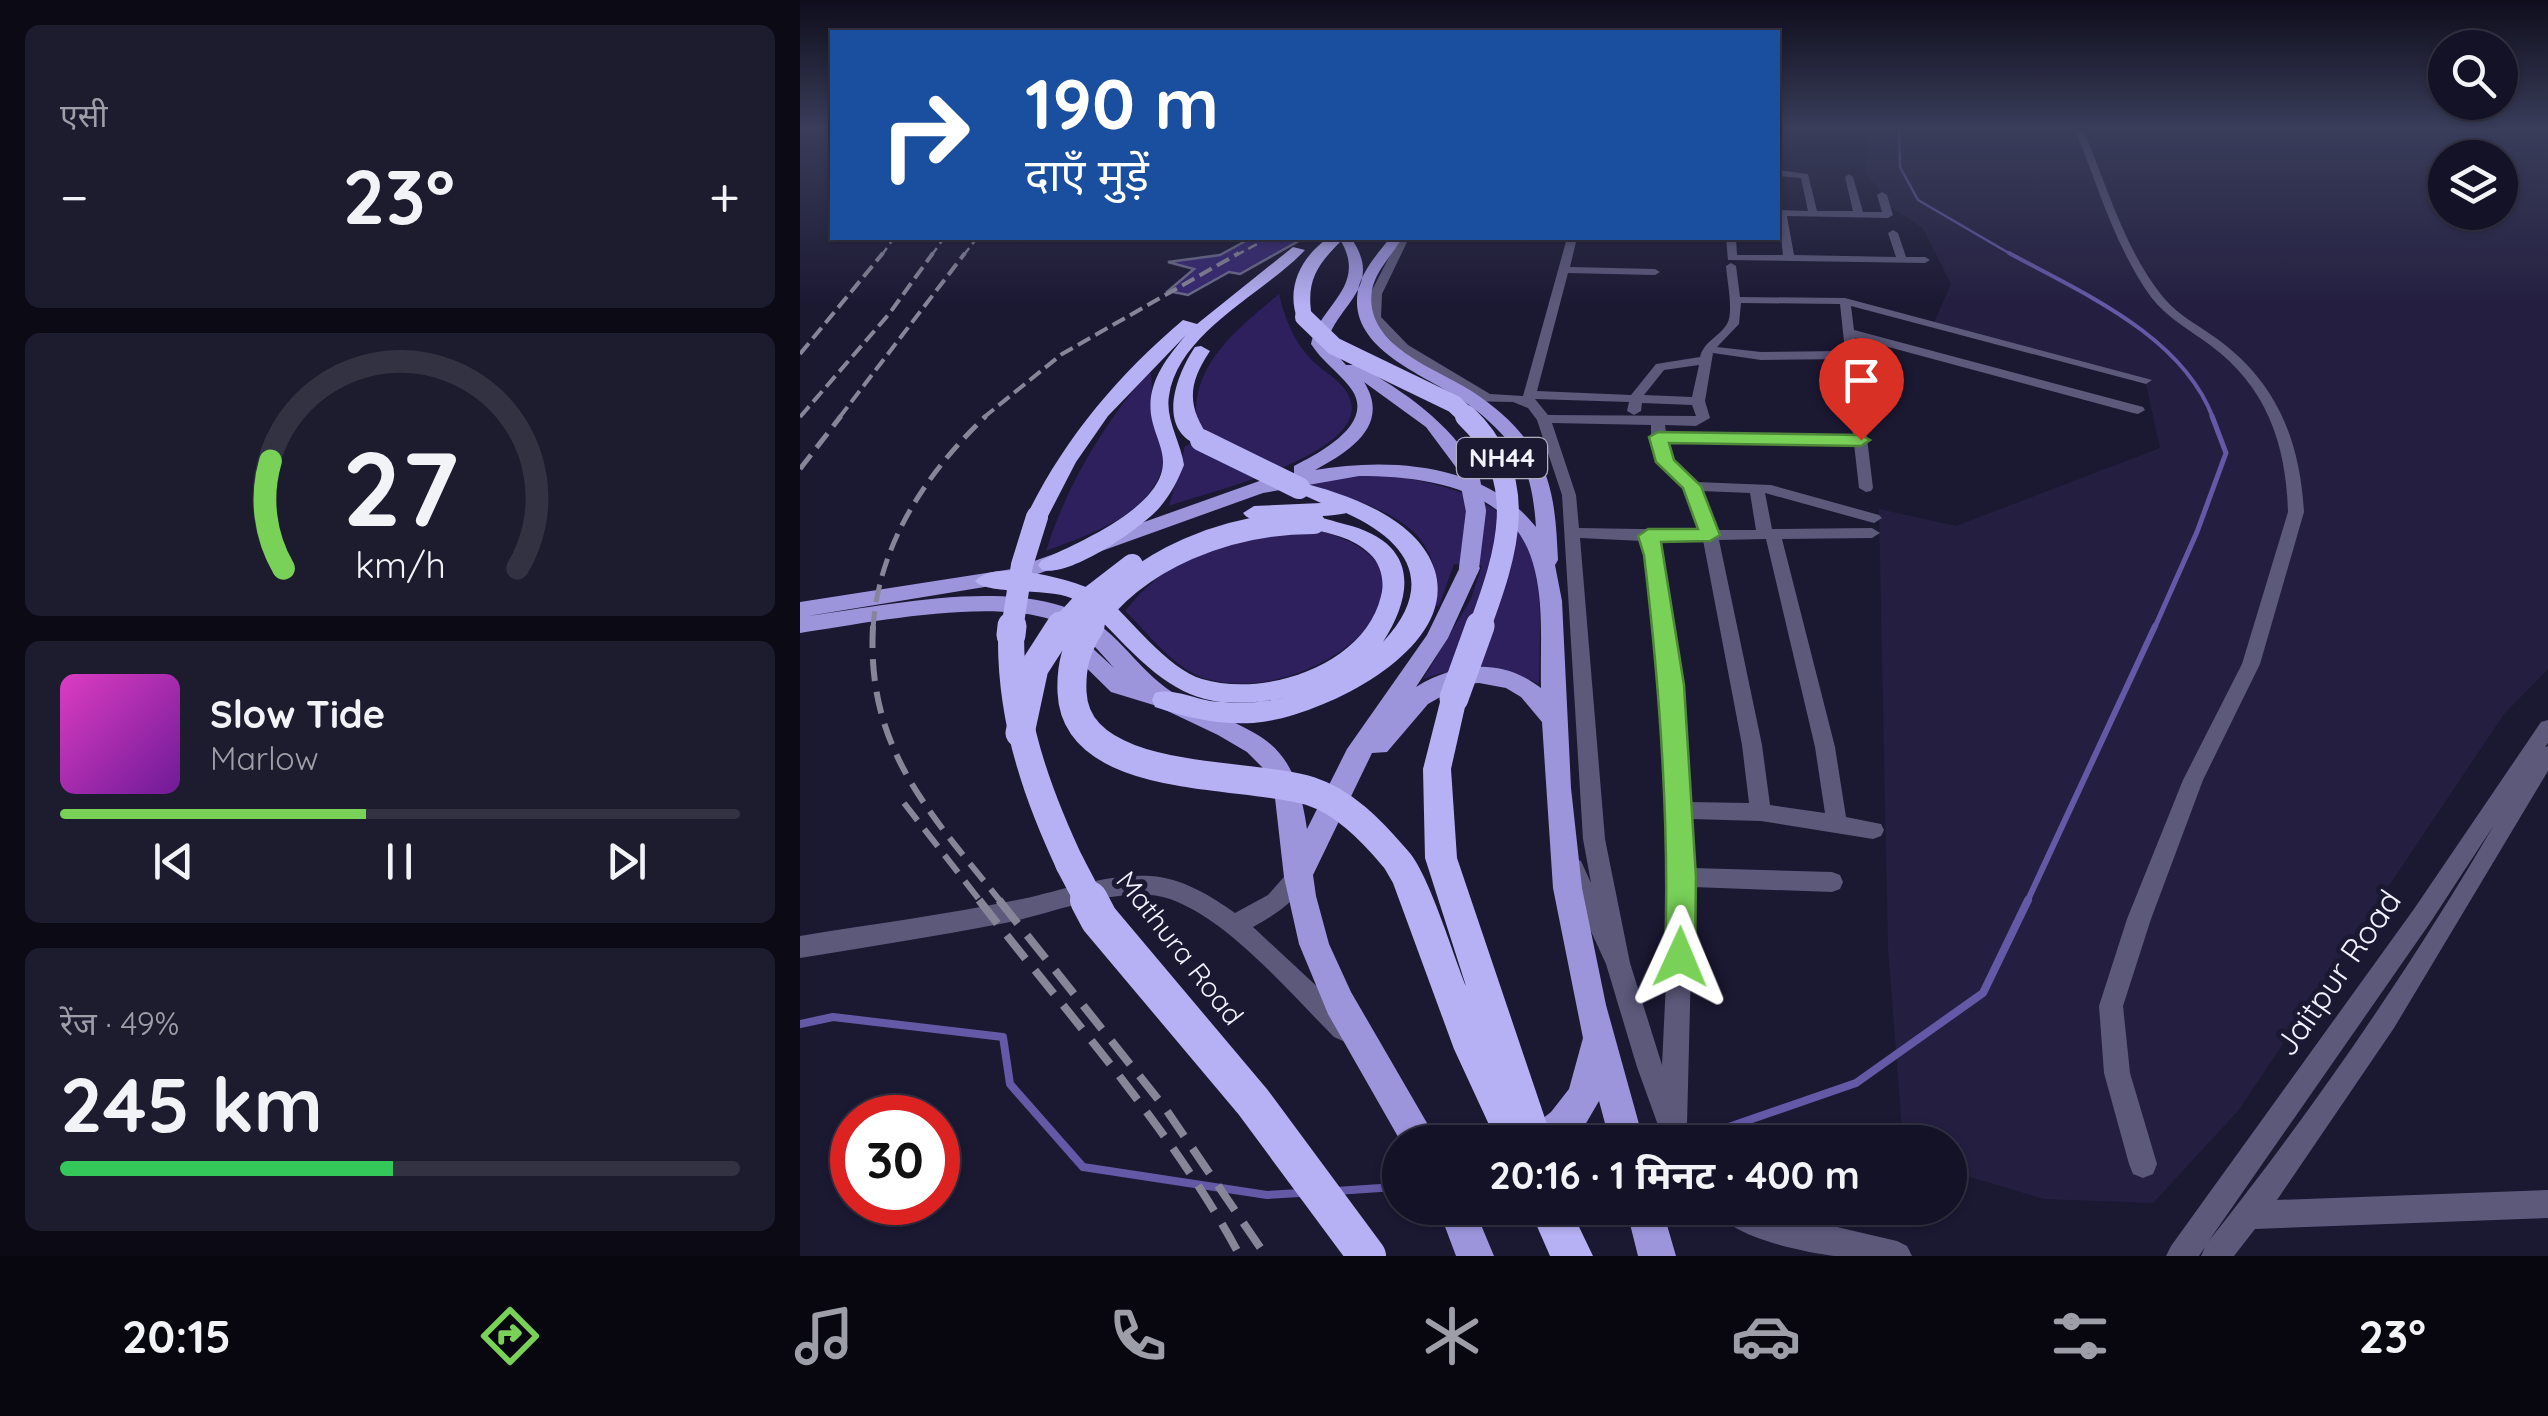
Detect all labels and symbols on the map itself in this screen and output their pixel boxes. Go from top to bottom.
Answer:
pin [1819,338,1904,441]
road number: NH44 [1457,438,1547,478]
street label: Mathura Road [1109,864,1251,1032]
street label: Jaitpur Road [2265,882,2409,1063]
position arrow [1628,905,1732,1009]
speed limit sign: 30 [830,1095,960,1225]

